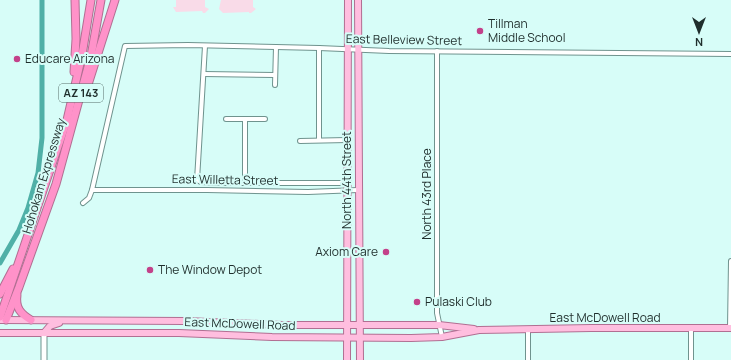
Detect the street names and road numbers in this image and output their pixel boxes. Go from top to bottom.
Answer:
street label: East Belleview Street [346,30,462,49]
road number: AZ 143 [59,84,103,102]
street label: Hohokam Expressway [18,115,69,236]
street label: North 44th Street [338,131,355,229]
street label: North 43rd Place [418,148,435,240]
street label: East Willetta Street [172,170,279,189]
street label: East McDowell Road [549,309,661,326]
street label: East McDowell Road [184,313,296,334]

